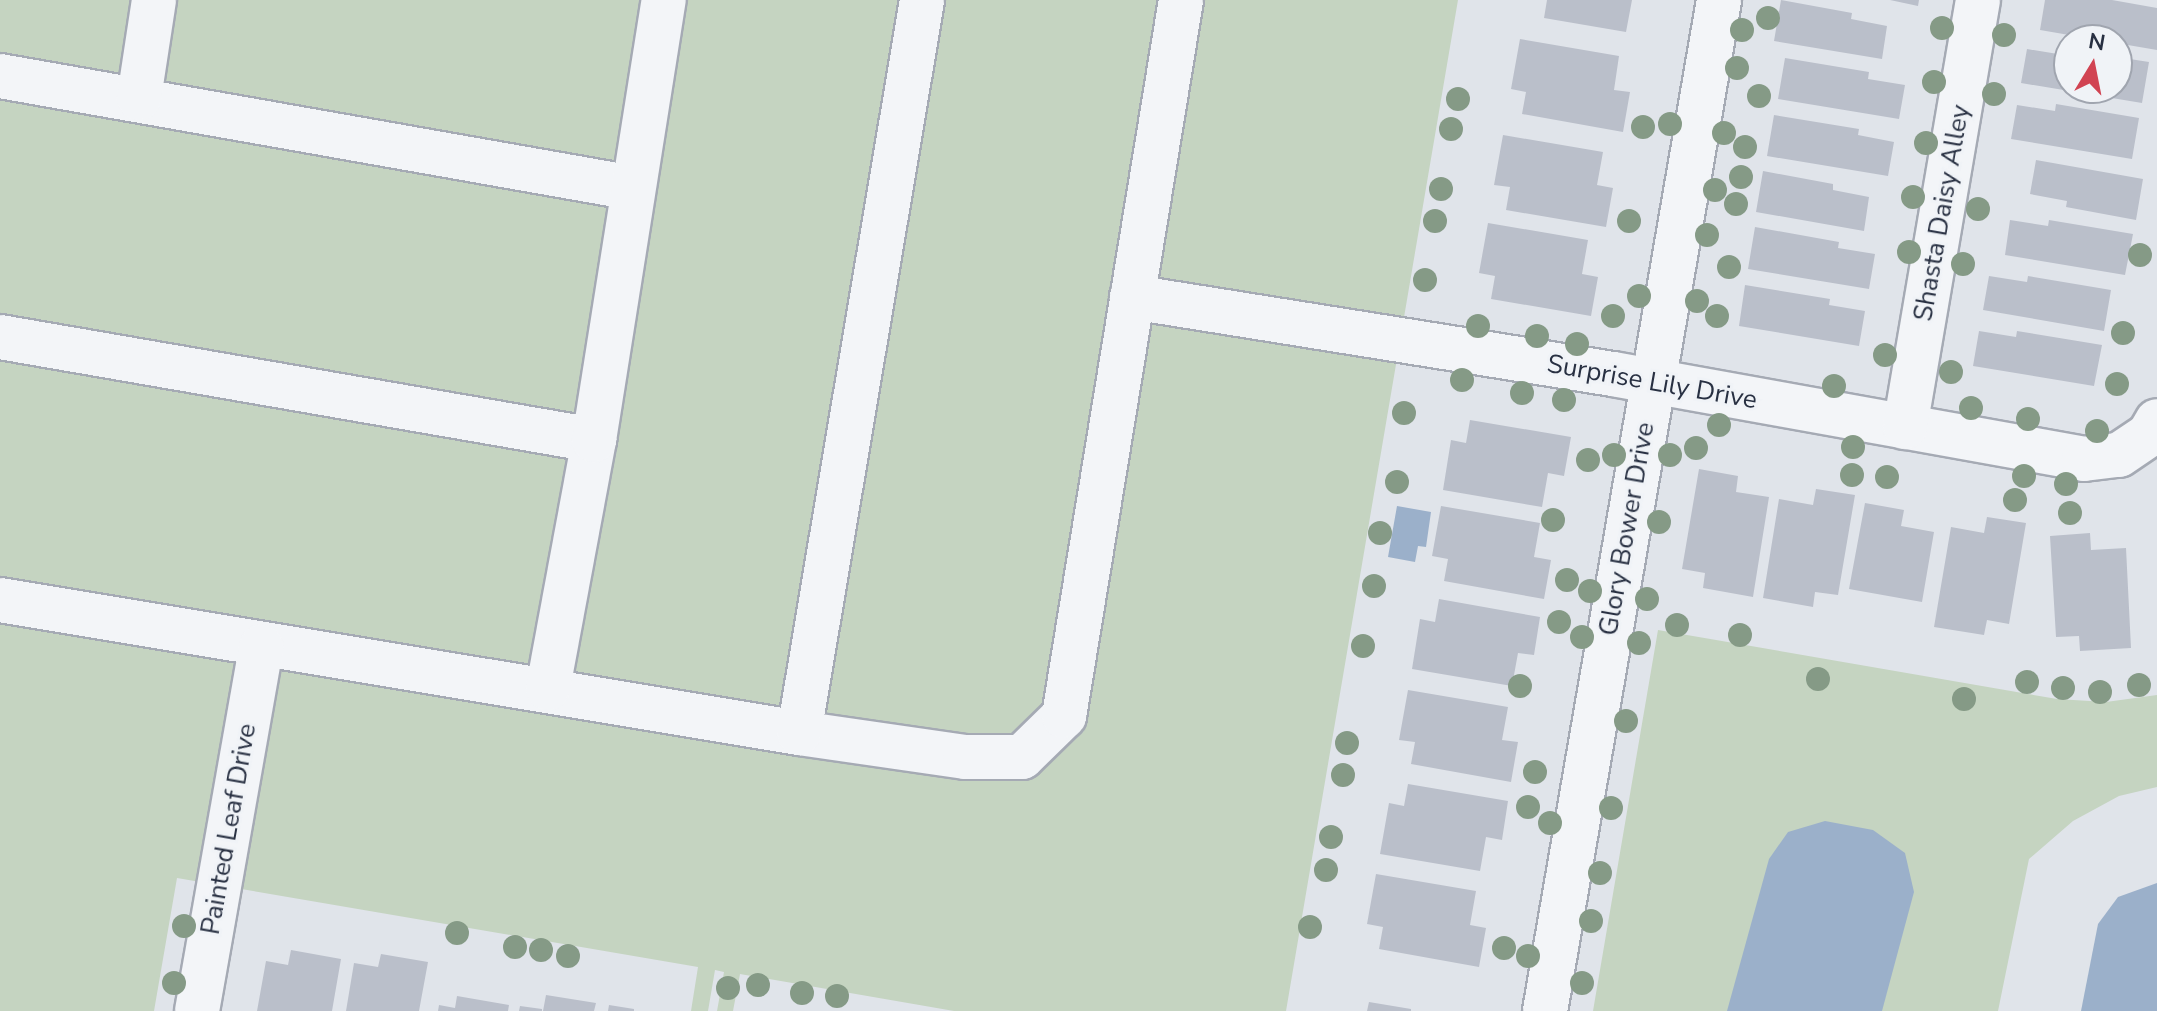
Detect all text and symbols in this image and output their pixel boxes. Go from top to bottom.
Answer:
north arrow [2053,24,2133,104]
text: N [2086,26,2108,59]
street label: Shasta Daisy Alley [1908,102,1976,324]
street label: Surprise Lily Drive [1545,348,1759,416]
street label: Glory Bower Drive [1593,420,1661,638]
street label: Painted Leaf Drive [195,721,263,937]

